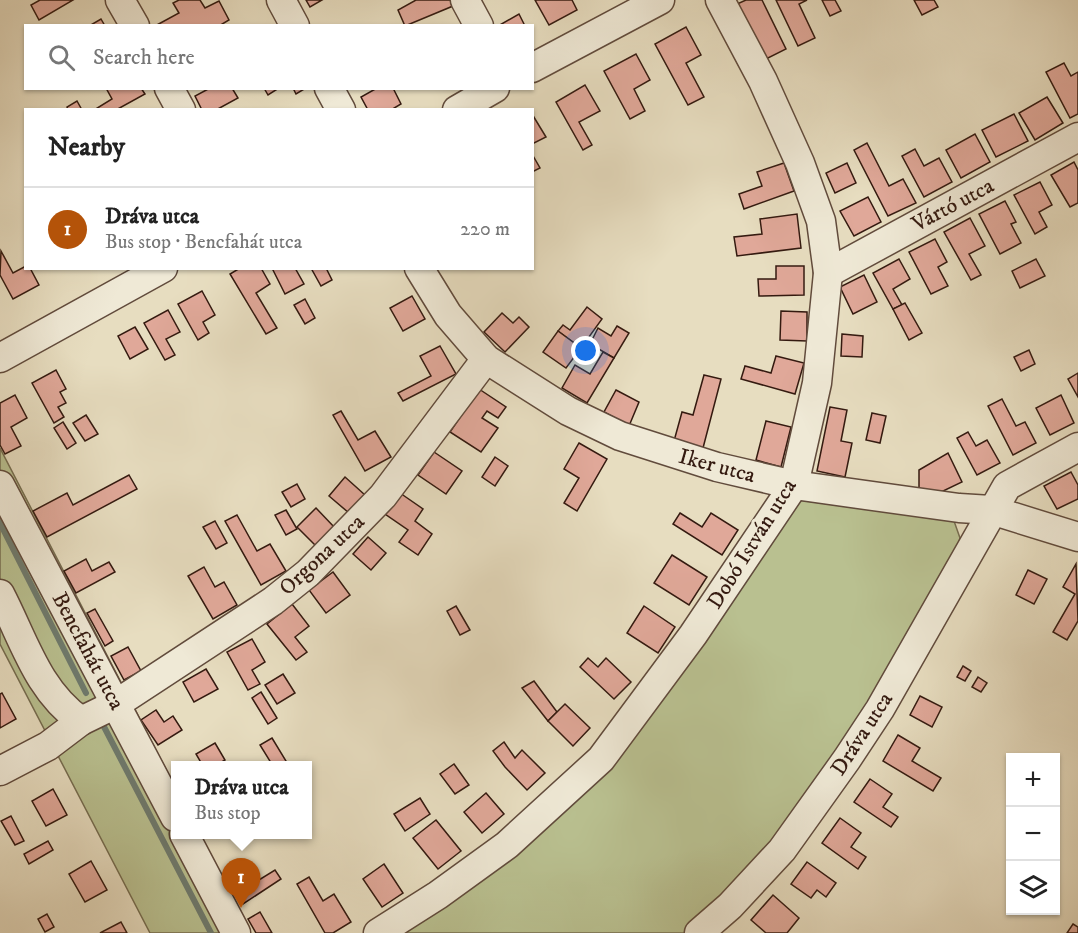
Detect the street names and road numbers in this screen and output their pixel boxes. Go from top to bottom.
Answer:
street label: Vártó utca [906,172,999,238]
street label: Iker utca [676,443,759,489]
street label: Dobó István utca [701,474,803,614]
street label: Orgona utca [274,508,371,601]
street label: Bencfahát utca [46,588,131,715]
street label: Dráva utca [825,687,899,781]

